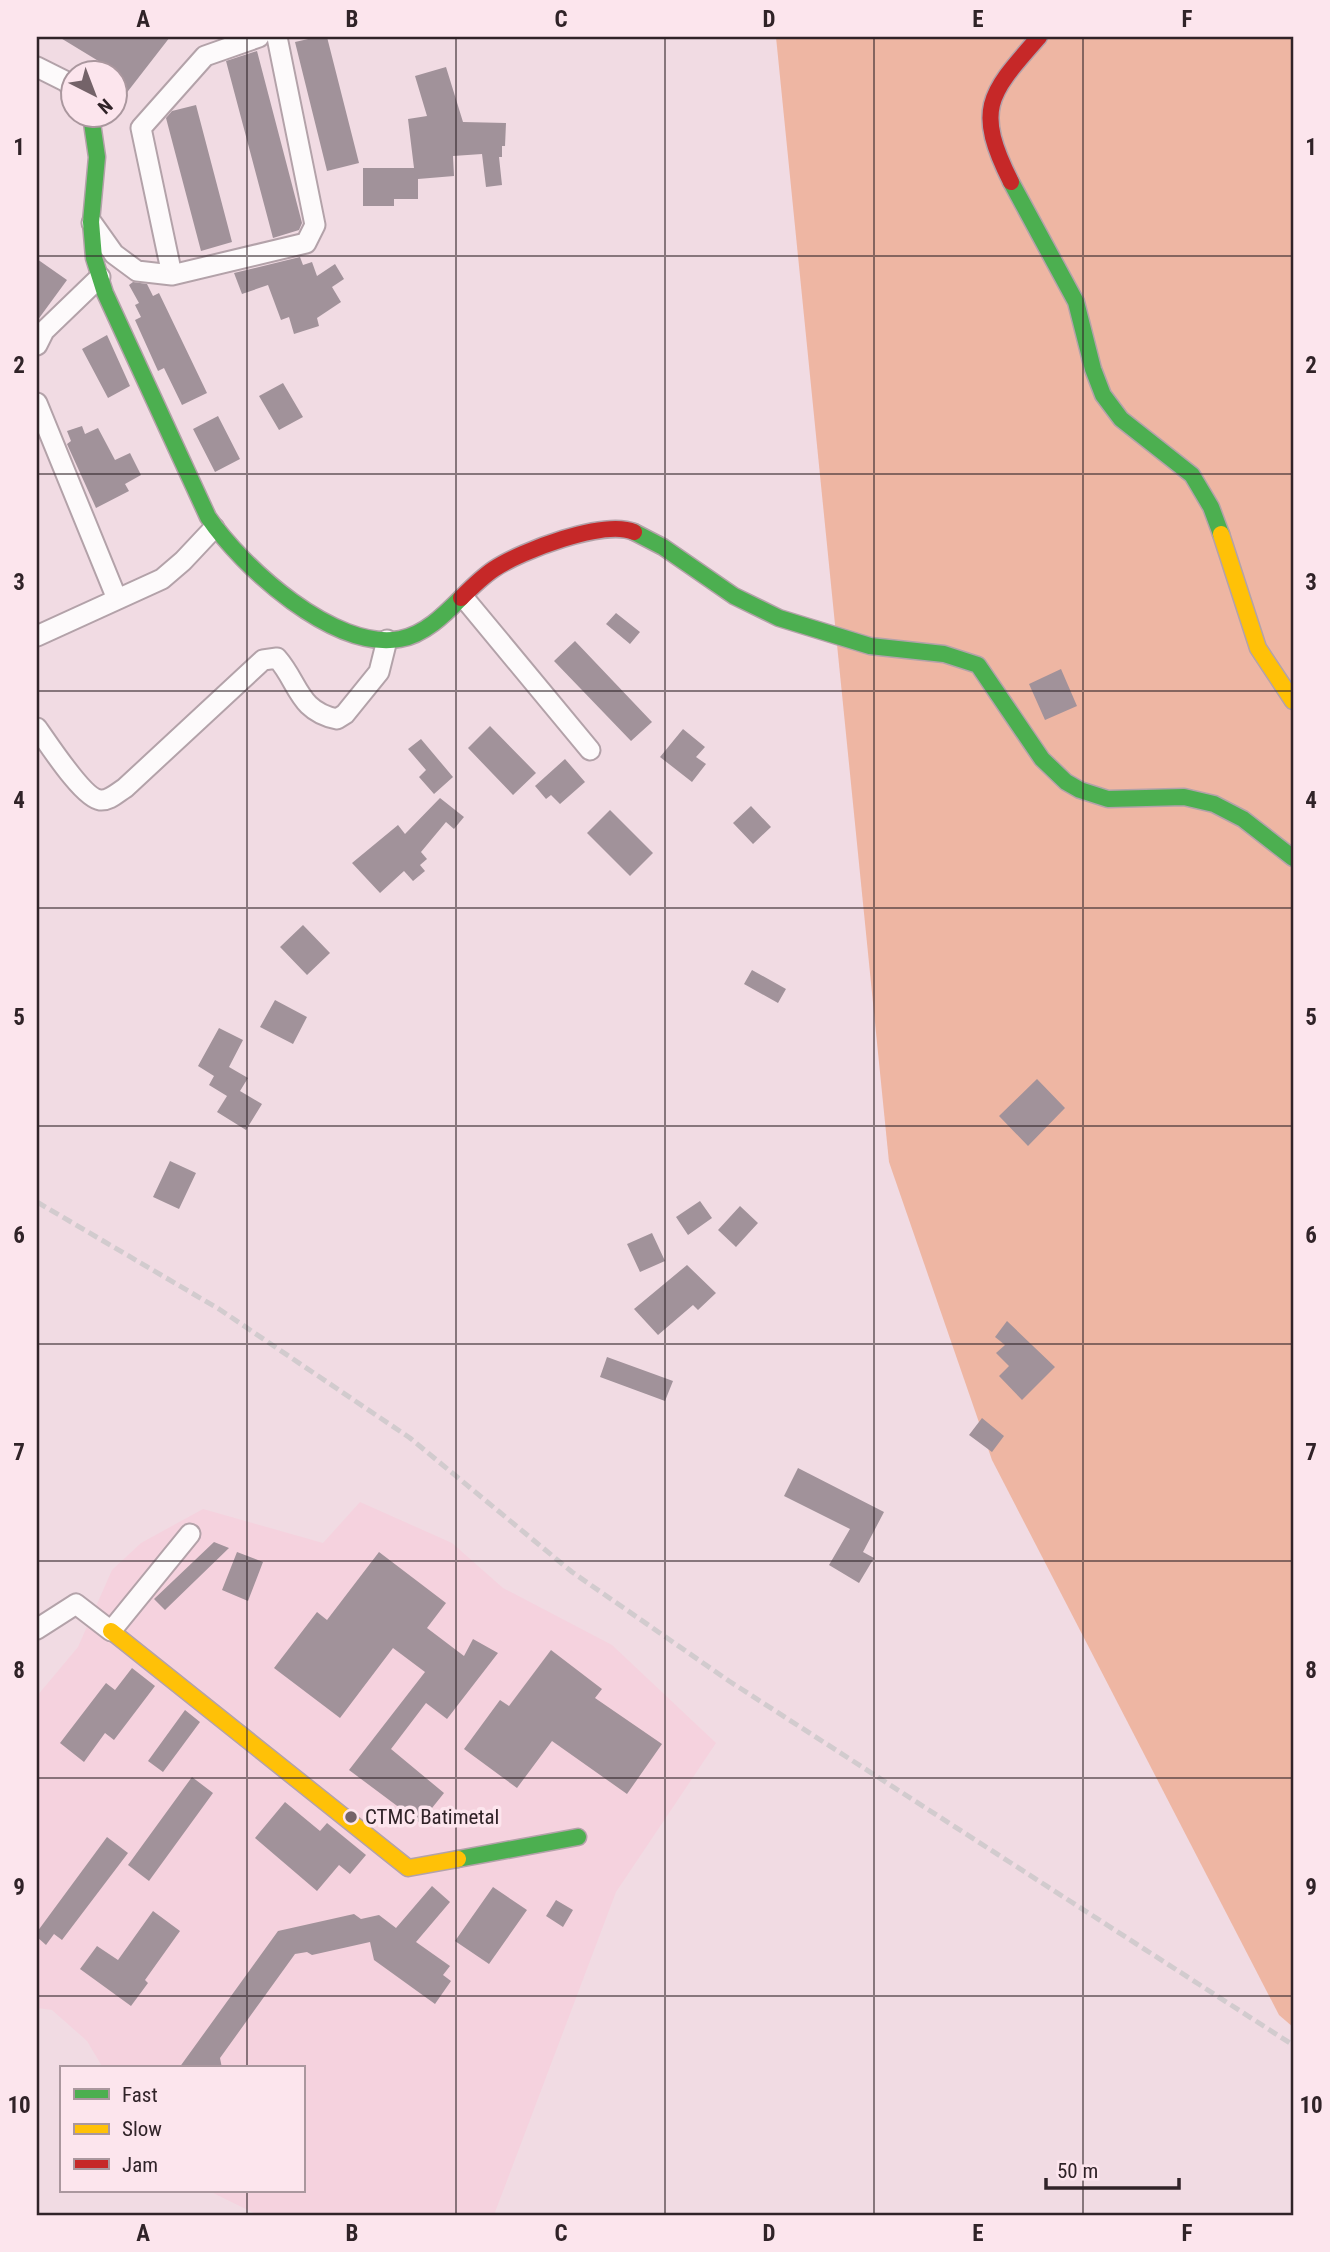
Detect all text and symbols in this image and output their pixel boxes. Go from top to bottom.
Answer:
text: A [136,6,150,33]
text: B [346,6,358,33]
text: C [554,6,568,33]
text: D [763,6,776,33]
text: E [972,6,984,33]
text: F [1182,6,1193,33]
north arrow [60,60,130,130]
text: N [93,94,117,119]
text: 1 [13,134,25,161]
text: 1 [1305,134,1317,161]
text: 2 [13,352,25,379]
text: 2 [1305,352,1317,379]
text: 3 [13,569,25,596]
text: 3 [1305,569,1317,596]
text: 4 [13,787,25,814]
text: 4 [1305,787,1317,814]
text: 5 [13,1004,25,1031]
text: 5 [1305,1004,1317,1031]
text: 6 [13,1222,25,1249]
text: 6 [1305,1222,1317,1249]
text: 7 [13,1439,25,1466]
text: 7 [1305,1439,1317,1466]
text: 8 [13,1657,25,1684]
text: 8 [1305,1657,1317,1684]
place label: CTMC Batimetal [365,1805,499,1829]
marker: CTMC Batimetal [343,1809,359,1825]
text: 9 [13,1874,25,1901]
text: 9 [1305,1874,1317,1901]
legend [60,2066,304,2192]
text: Fast [122,2083,158,2107]
text: 10 [7,2092,31,2119]
text: 10 [1299,2092,1323,2119]
text: Slow [122,2117,162,2141]
scale bar [1046,2147,1180,2191]
text: Jam [122,2153,158,2177]
text: 50 m [1057,2159,1098,2183]
text: A [136,2220,150,2247]
text: B [346,2220,358,2247]
text: C [554,2220,568,2247]
text: D [763,2220,776,2247]
text: E [972,2220,984,2247]
text: F [1182,2220,1193,2247]

